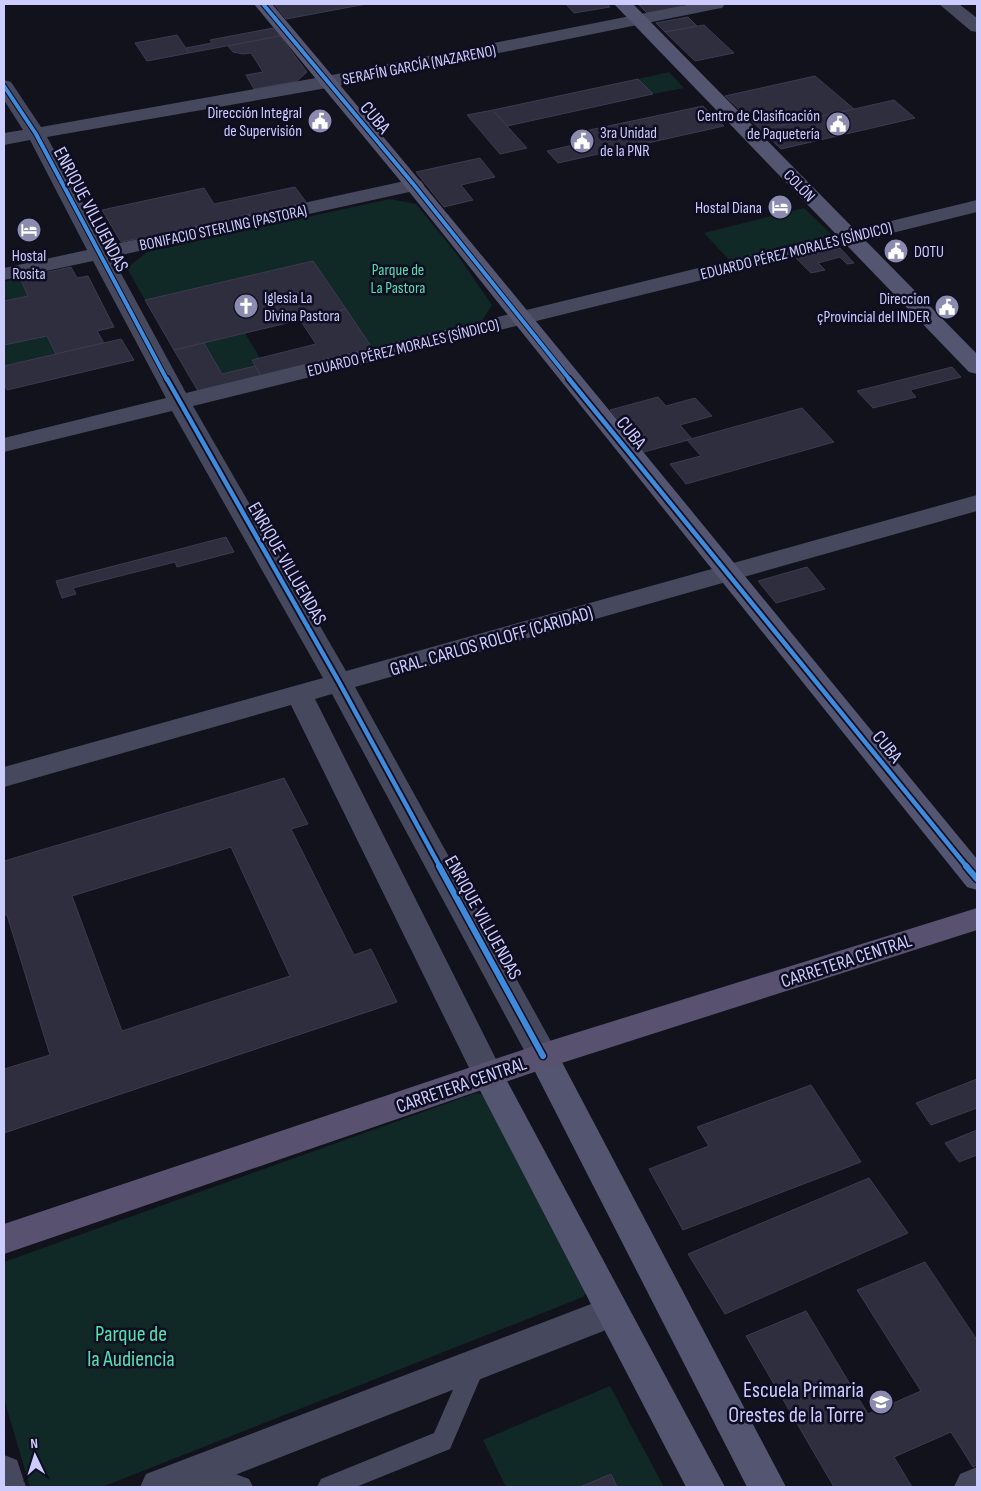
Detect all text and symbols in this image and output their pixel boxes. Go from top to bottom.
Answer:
street label: SERAFÍN GARCÍA (NAZARENO) [341,41,498,90]
street label: CUBA [355,97,396,139]
place label: Dirección Integral de Supervisión [207,104,302,141]
place label: Centro de Clasificación de Paquetería [697,107,820,144]
public building icon: Dirección Integral de Supervisión [307,108,333,134]
public building icon: Centro de Clasificación de Paquetería [825,111,851,137]
place label: 3ra Unidad de la PNR [600,124,657,161]
public building icon: 3ra Unidad de la PNR [569,128,595,154]
street label: ENRIQUE VILLUENDAS [48,143,133,276]
street label: COLÓN [779,166,819,206]
hotel icon: Hostal Diana [767,194,793,220]
place label: Hostal Diana [695,199,762,218]
street label: BONIFACIO STERLING (PASTORA) [138,201,309,256]
hotel icon: Hostal Rosita [16,217,42,243]
street label: EDUARDO PÉREZ MORALES (SÍNDICO) [699,218,894,284]
public building icon: DOTU [883,238,909,264]
place label: DOTU [914,243,944,262]
place label: Hostal Rosita [12,247,46,284]
park label: Parque de La Pastora [371,261,425,298]
place label: Iglesia La Divina Pastora [264,289,340,326]
place label: Direccion çProvincial del INDER [817,290,930,327]
church icon: Iglesia La Divina Pastora [233,293,259,319]
public building icon: Direccion çProvincial del INDER [934,294,960,320]
street label: EDUARDO PÉREZ MORALES (SÍNDICO) [306,315,501,381]
street label: CUBA [611,412,651,455]
street label: ENRIQUE VILLUENDAS [242,498,331,629]
street label: GRAL. CARLOS ROLOFF (CARIDAD) [387,601,596,681]
street label: CUBA [867,726,907,769]
street label: ENRIQUE VILLUENDAS [439,852,526,984]
street label: CARRETERA CENTRAL [778,929,915,993]
street label: CARRETERA CENTRAL [393,1052,530,1118]
park label: Parque de la Audiencia [87,1321,175,1373]
place label: Escuela Primaria Orestes de la Torre [728,1377,864,1429]
school or university icon: Escuela Primaria Orestes de la Torre [868,1389,894,1415]
north arrow [10,1431,60,1481]
text: N [30,1435,38,1452]

